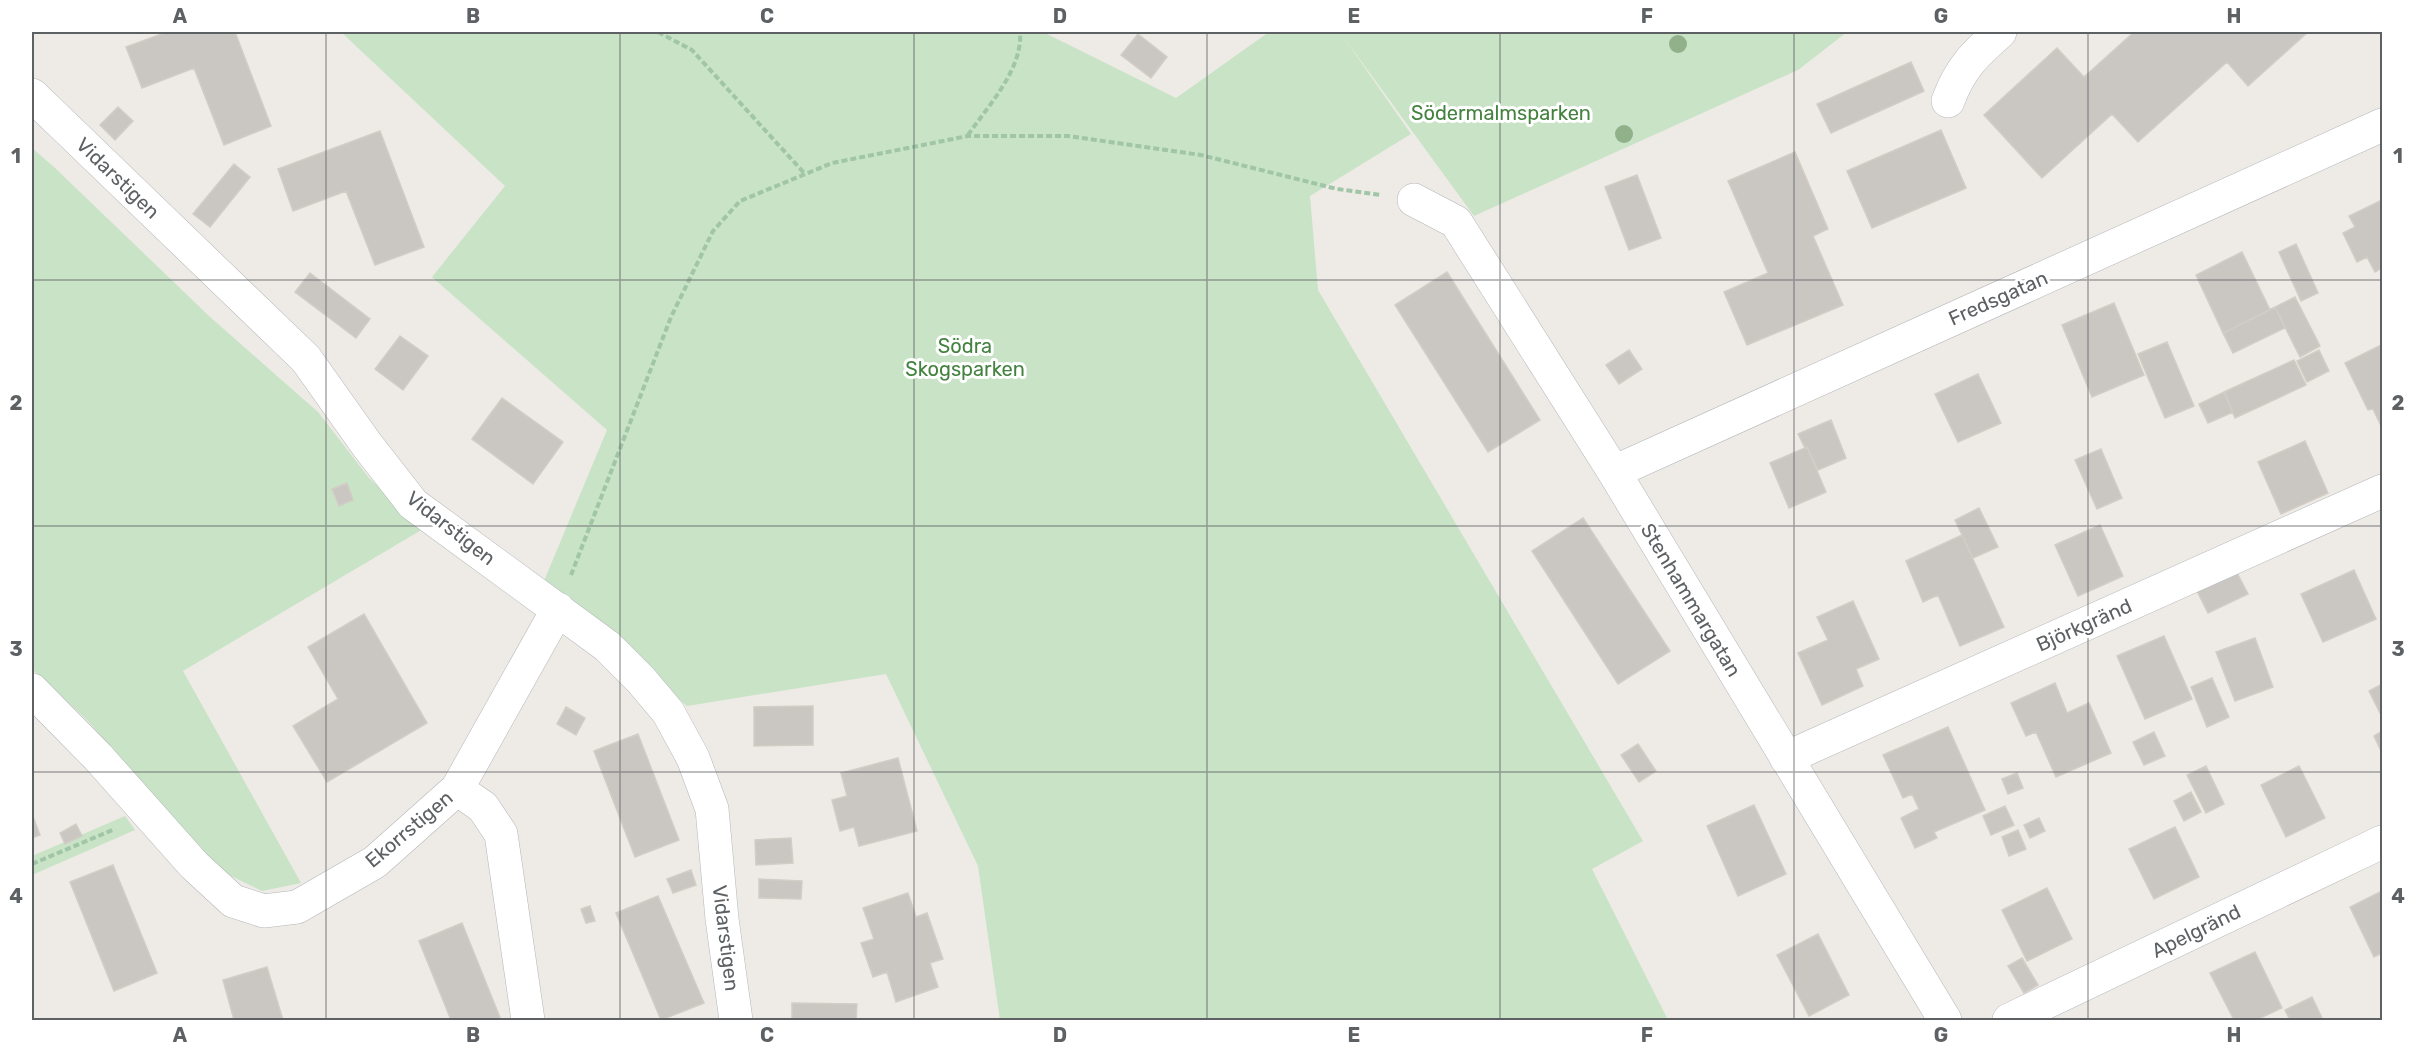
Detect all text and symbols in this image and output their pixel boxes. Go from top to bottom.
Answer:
text: A [173,4,188,28]
text: B [466,4,480,28]
text: C [760,4,774,28]
text: D [1053,4,1067,28]
text: E [1348,4,1360,28]
text: F [1641,4,1653,28]
text: G [1934,4,1948,28]
text: H [2227,4,2241,28]
park label: Södermalmsparken [1411,101,1591,125]
street label: Vidarstigen [71,132,165,224]
text: 1 [11,144,21,168]
text: 1 [2393,144,2403,168]
street label: Fredsgatan [1945,265,2051,331]
park label: Södra Skogsparken [905,334,1025,381]
text: 2 [10,391,23,415]
text: 2 [2392,391,2405,415]
street label: Vidarstigen [402,486,500,570]
street label: Stenhammargatan [1636,519,1746,681]
street label: Björkgränd [2033,593,2135,657]
text: 3 [9,637,23,661]
text: 3 [2391,637,2405,661]
street label: Ekorrstigen [360,785,458,873]
text: 4 [9,884,23,908]
street label: Vidarstigen [708,884,744,992]
text: 4 [2391,884,2405,908]
street label: Apelgränd [2148,899,2244,963]
text: A [173,1023,188,1047]
text: B [466,1023,480,1047]
text: C [760,1023,774,1047]
text: D [1053,1023,1067,1047]
text: E [1348,1023,1360,1047]
text: F [1641,1023,1653,1047]
text: G [1934,1023,1948,1047]
text: H [2227,1023,2241,1047]

